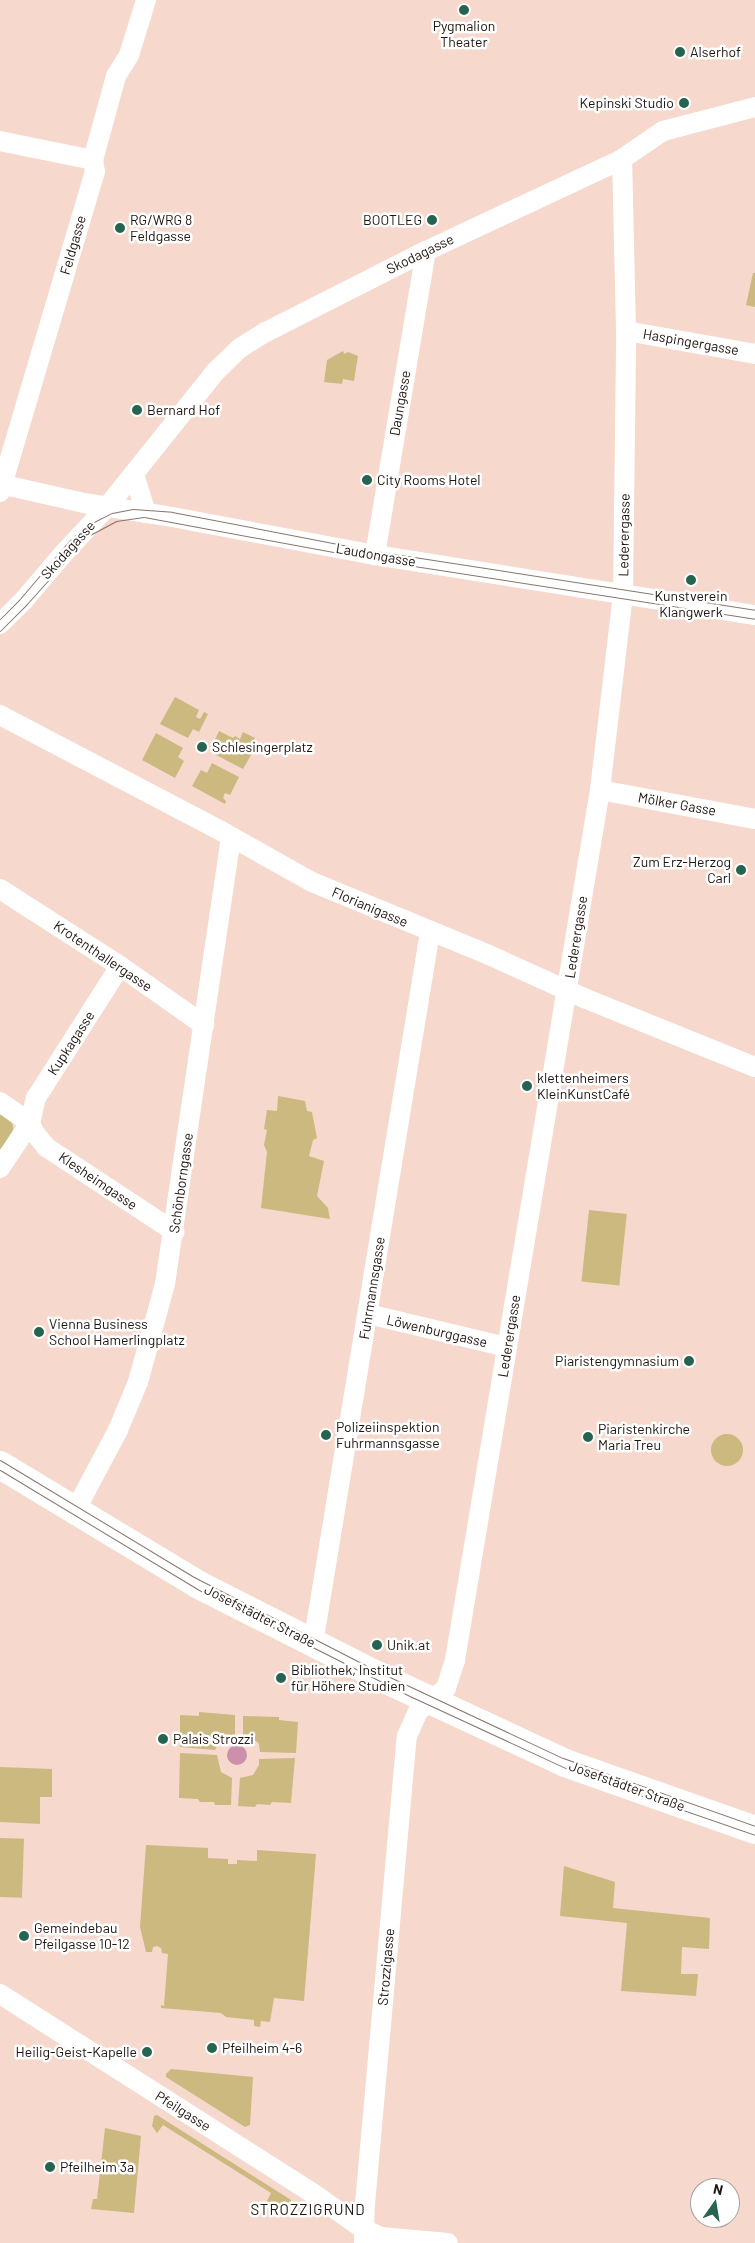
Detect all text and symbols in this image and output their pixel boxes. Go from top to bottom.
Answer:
marker: Pygmalion Theater [458,4,470,16]
place label: Pygmalion Theater [433,18,495,50]
place label: Alserhof [690,44,741,60]
marker: Alserhof [674,46,686,58]
place label: Kepinski Studio [580,95,674,111]
marker: Kepinski Studio [678,97,690,109]
place label: RG/WRG 8 Feldgasse [130,212,192,244]
place label: BOOTLEG [363,212,422,228]
street label: Feldgasse [57,213,89,277]
marker: BOOTLEG [426,214,438,226]
marker: RG/WRG 8 Feldgasse [114,222,126,234]
street label: Skodagasse [384,231,456,277]
street label: Haspingergasse [642,325,740,359]
street label: Daungasse [386,369,414,437]
place label: Bernard Hof [147,402,220,418]
marker: Bernard Hof [131,404,143,416]
place label: City Rooms Hotel [377,472,481,488]
marker: City Rooms Hotel [361,474,373,486]
street label: Lederergasse [615,493,633,577]
street label: Skodagasse [37,517,99,583]
street label: Laudongasse [335,540,417,570]
marker: Kunstverein Klangwerk [685,574,697,586]
place label: Kunstverein Klangwerk [655,588,727,620]
place label: Schlesingerplatz [212,739,313,755]
marker: Schlesingerplatz [196,741,208,753]
street label: Mölker Gasse [637,789,717,819]
place label: Zum Erz-Herzog Carl [633,854,731,886]
marker: Zum Erz-Herzog Carl [735,864,747,876]
street label: Florianigasse [329,883,411,931]
street label: Lederergasse [561,895,591,979]
street label: Krotenthallergasse [51,917,155,995]
street label: Kupkagasse [44,1008,98,1078]
place label: klettenheimers KleinKunstCafé [537,1070,630,1102]
marker: klettenheimers KleinKunstCafé [521,1080,533,1092]
street label: Schönborngasse [166,1132,196,1234]
street label: Klesheimgasse [55,1149,141,1213]
street label: Fuhrmannsgasse [356,1235,388,1341]
street label: Lederergasse [494,1294,524,1378]
street label: Löwenburggasse [385,1311,489,1351]
place label: Vienna Business School Hamerlingplatz [49,1316,185,1348]
marker: Vienna Business School Hamerlingplatz [33,1326,45,1338]
place label: Piaristengymnasium [555,1353,679,1369]
marker: Piaristengymnasium [683,1355,695,1367]
place label: Polizeiinspektion Fuhrmannsgasse [336,1419,440,1451]
place label: Piaristenkirche Maria Treu [598,1421,690,1454]
marker: Polizeiinspektion Fuhrmannsgasse [320,1429,332,1441]
marker: Piaristenkirche Maria Treu [582,1431,594,1443]
street label: Josefstädter Straße [202,1581,318,1651]
place label: Unik.at [387,1637,430,1653]
marker: Unik.at [371,1639,383,1651]
place label: Bibliothek, Institut für Höhere Studien [291,1662,405,1694]
marker: Bibliothek, Institut für Höhere Studien [275,1672,287,1684]
place label: Palais Strozzi [173,1731,254,1747]
marker: Palais Strozzi [157,1733,169,1745]
street label: Josefstädter Straße [567,1757,687,1815]
place label: Gemeindebau Pfeilgasse 10-12 [34,1920,130,1952]
street label: Strozzigasse [374,1928,398,2006]
marker: Gemeindebau Pfeilgasse 10-12 [18,1930,30,1942]
place label: Pfeilheim 4-6 [222,2040,302,2056]
marker: Pfeilheim 4-6 [206,2042,218,2054]
place label: Heilig-Geist-Kapelle [16,2044,137,2060]
marker: Heilig-Geist-Kapelle [141,2046,153,2058]
street label: Pfeilgasse [152,2087,214,2135]
place label: Pfeilheim 3a [60,2159,134,2175]
marker: Pfeilheim 3a [44,2161,56,2173]
north arrow [690,2178,740,2228]
text: N [712,2180,725,2198]
district label: STROZZIGRUND [249,2201,367,2219]

